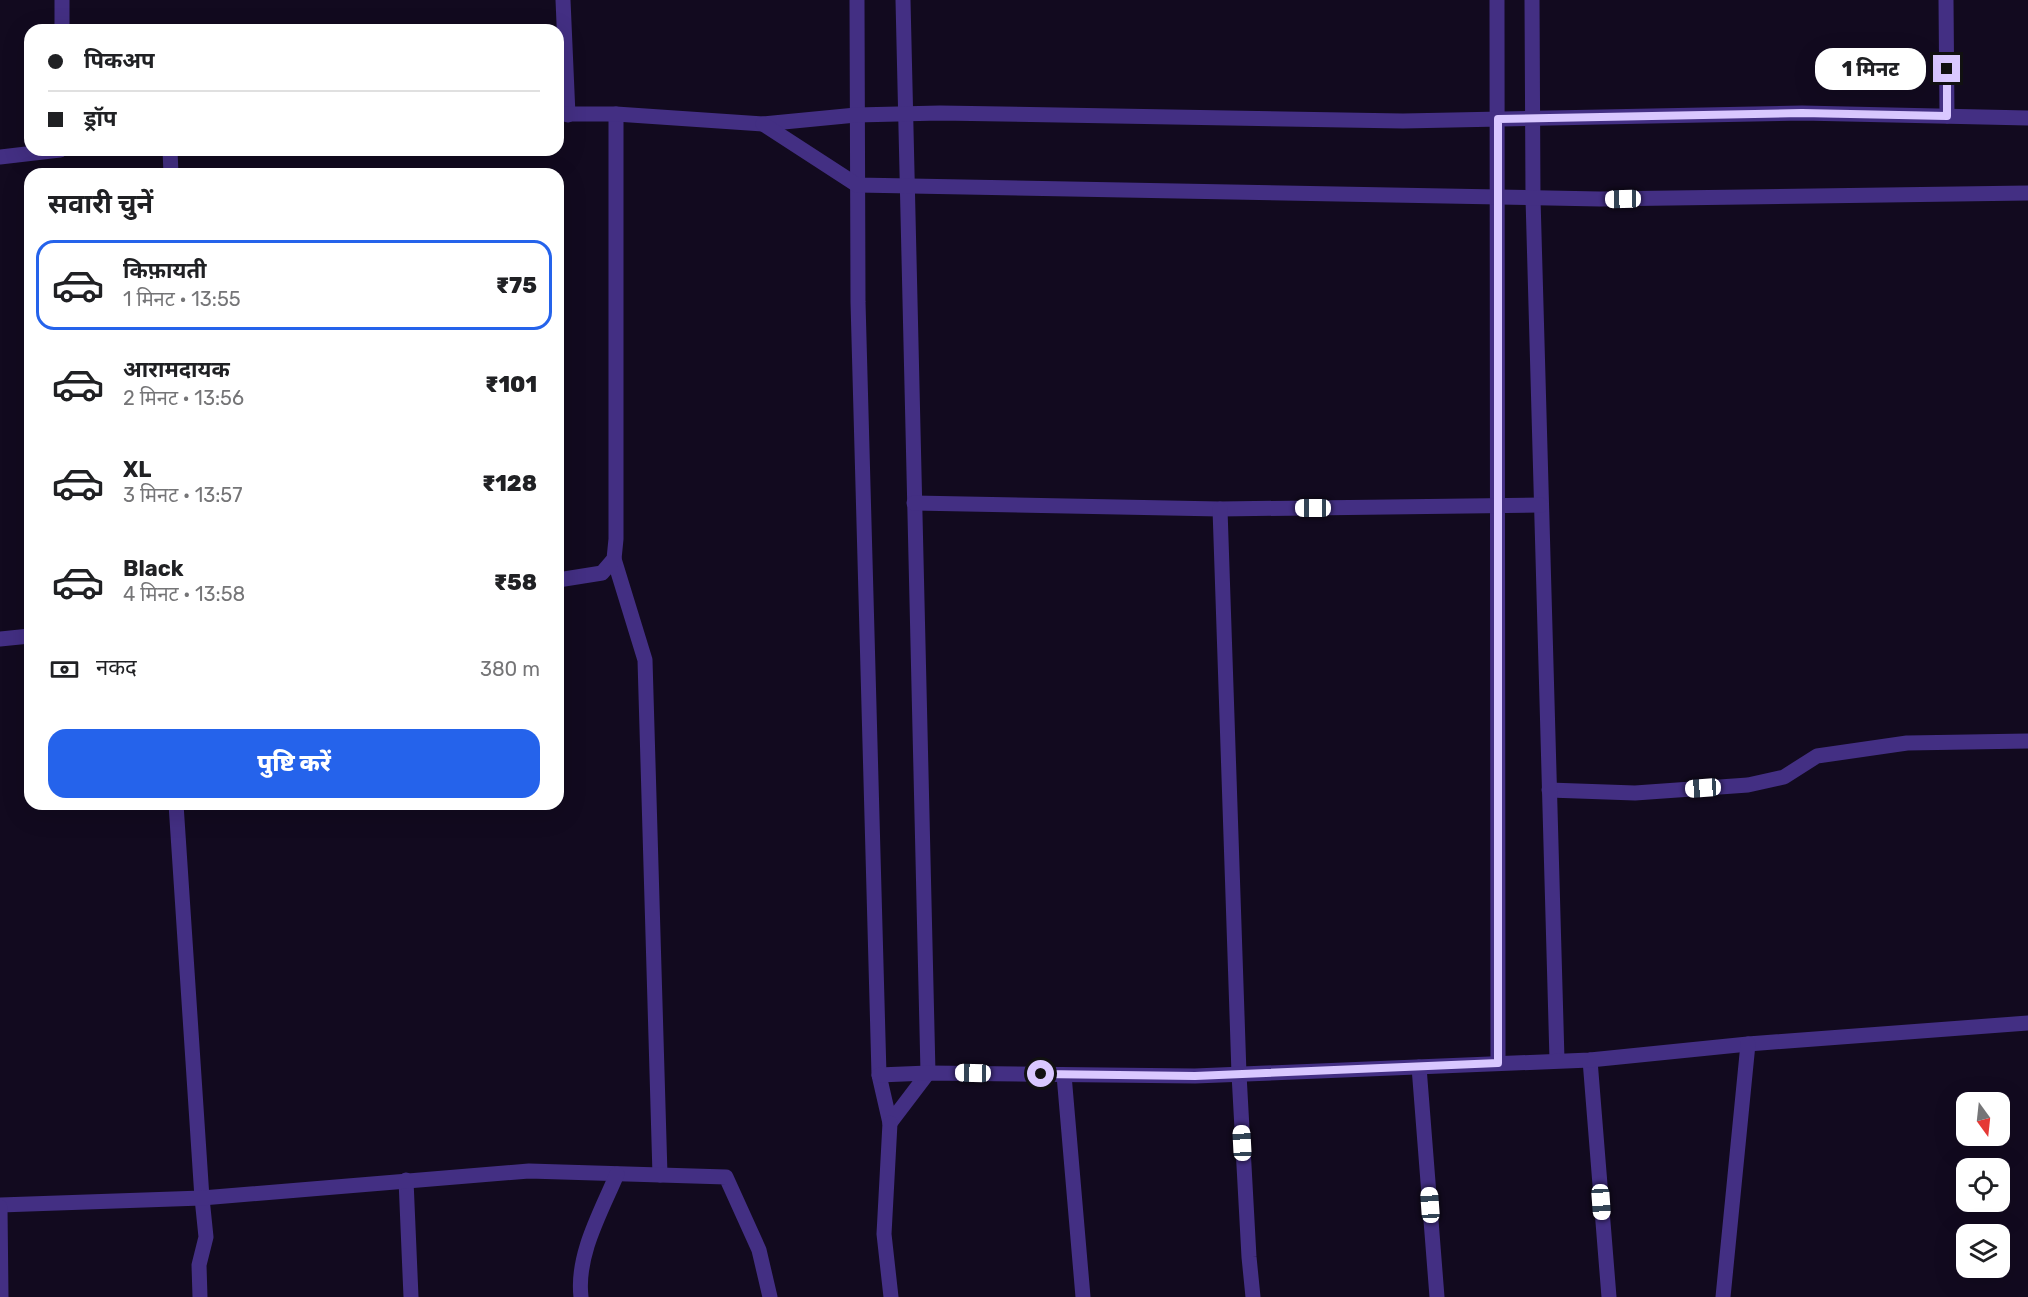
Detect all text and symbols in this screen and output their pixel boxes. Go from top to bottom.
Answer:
text: पिकअप [84,47,155,74]
callout: 1 मिनट [1815,48,1926,90]
route end [1933,55,1960,82]
text: 1 मिनट [1842,57,1899,81]
text: ड्रॉप [84,105,117,132]
text: सवारी चुनें [48,188,153,220]
car [1605,190,1641,208]
text: किफ़ायती [123,257,207,284]
icon: car [51,258,105,312]
text: ₹75 [496,272,537,299]
text: 1 मिनट · 13:55 [123,287,241,311]
text: आरामदायक [123,356,230,383]
icon: car [51,357,105,411]
text: ₹101 [485,371,537,398]
text: 2 मिनट · 13:56 [123,386,244,410]
icon: car [51,456,105,510]
text: XL [123,456,151,483]
text: ₹128 [482,470,537,497]
text: 3 मिनट · 13:57 [123,483,242,507]
car [1295,499,1331,517]
icon: car [51,555,105,609]
text: Black [123,555,184,582]
text: ₹58 [494,569,537,596]
text: 4 मिनट · 13:58 [123,582,245,606]
icon: cash [48,653,81,686]
text: नकद [96,654,137,681]
text: 380 m [480,657,540,681]
button: पुष्टि करें [48,729,540,798]
car [1684,778,1722,798]
route start [1027,1060,1054,1087]
car [955,1064,991,1082]
north arrow [1956,1092,2010,1146]
map controls [1956,1092,2010,1278]
car [1232,1125,1252,1161]
button: locate [1956,1158,2010,1212]
car [1591,1183,1611,1221]
car [1420,1186,1440,1224]
button: layers [1956,1224,2010,1278]

